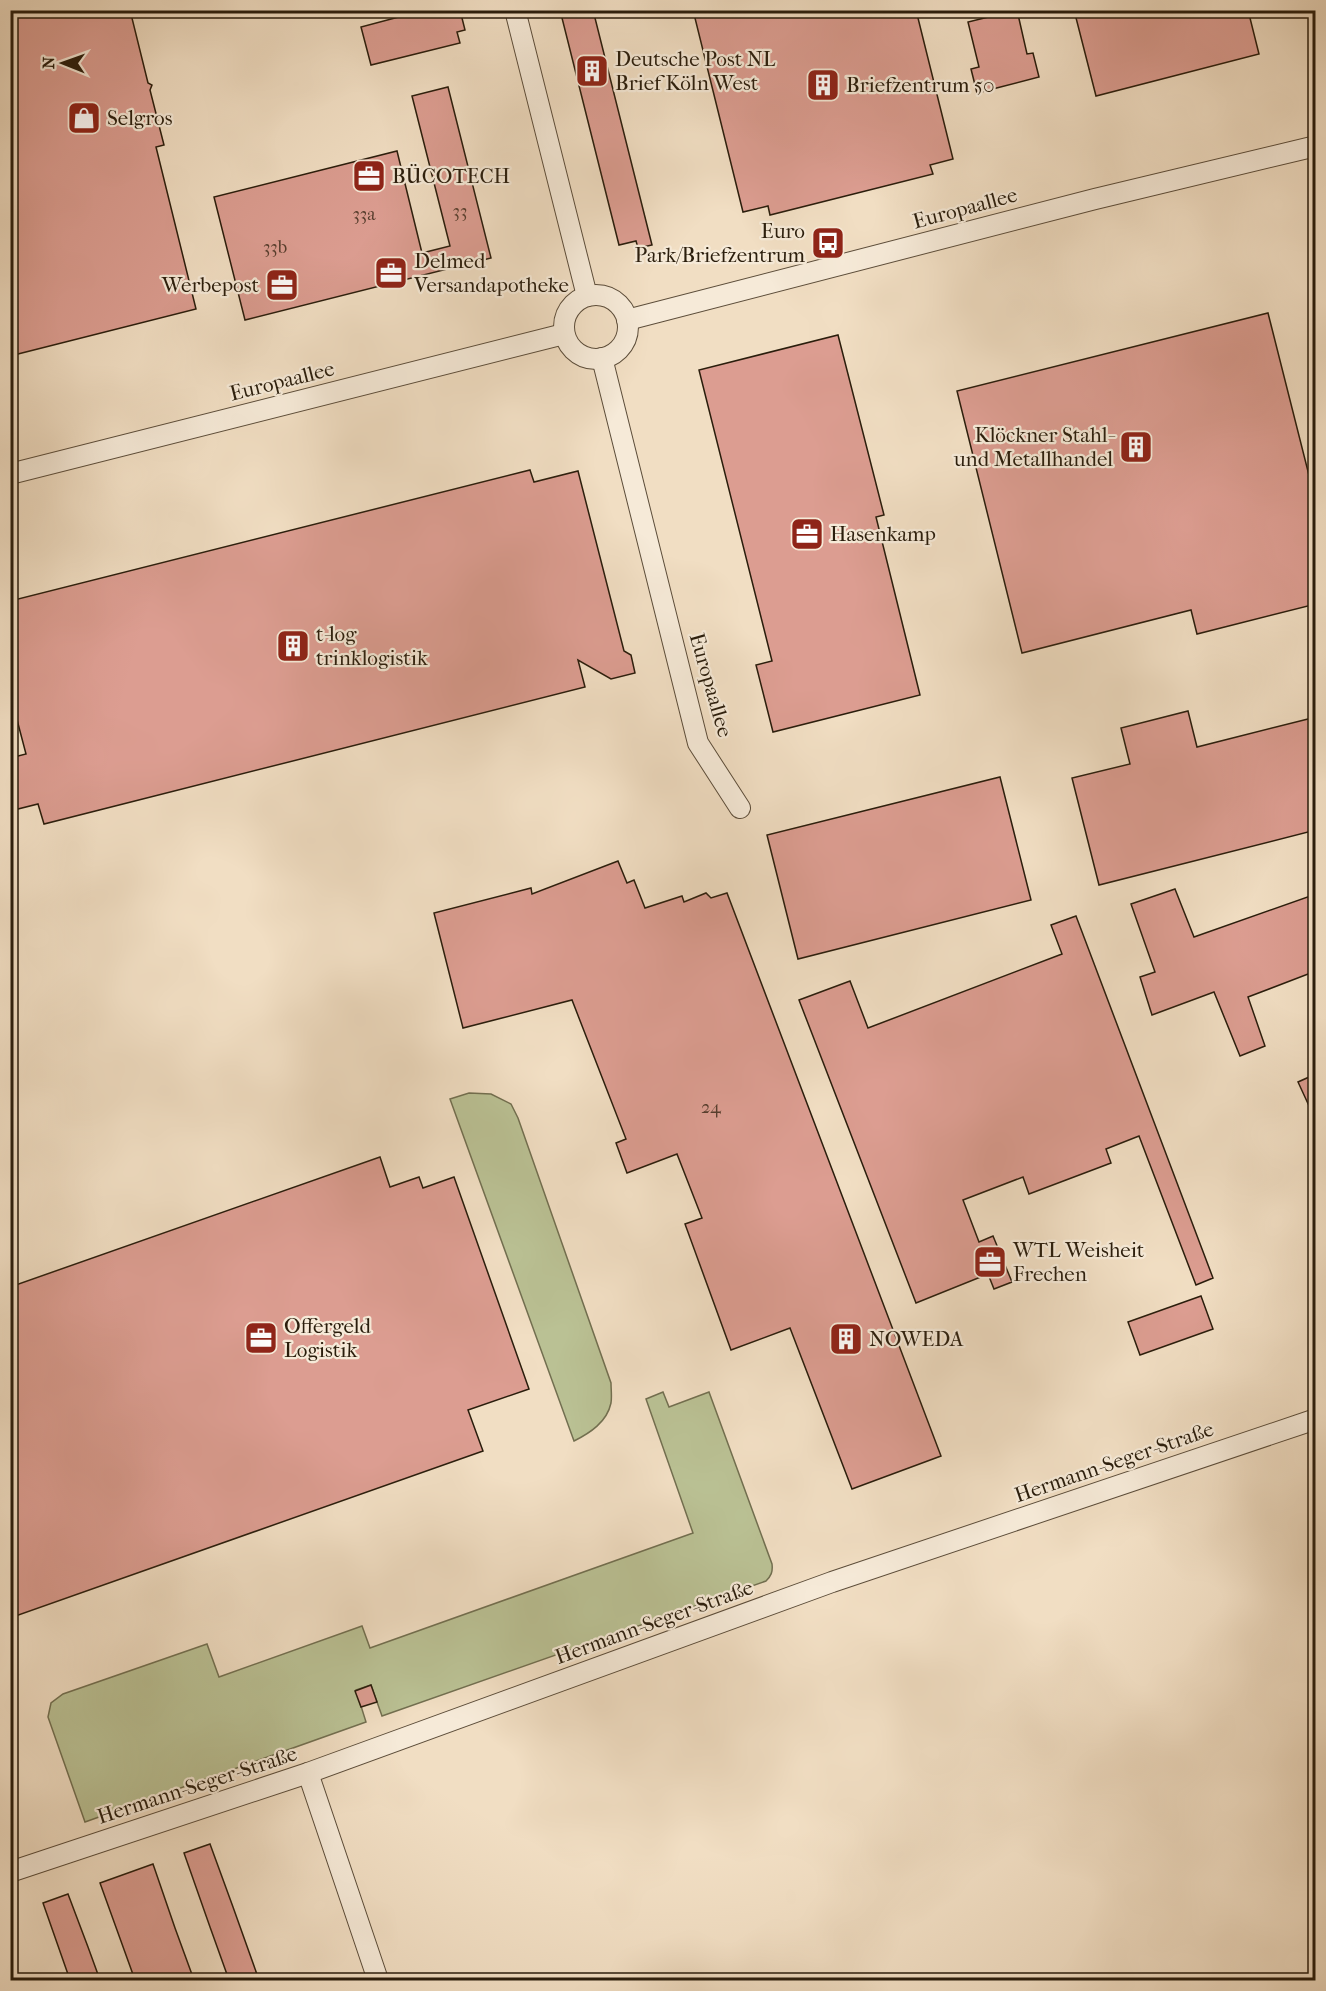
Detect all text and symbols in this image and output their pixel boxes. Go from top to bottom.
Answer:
north arrow [33,33,93,93]
place label: Deutsche Post NL Brief Köln West [615,47,776,95]
building icon: Deutsche Post NL Brief Köln West [574,53,610,89]
text: N [39,56,58,69]
building icon: Briefzentrum 50 [805,67,841,103]
place label: Briefzentrum 50 [846,73,995,97]
shop icon: Selgros [66,100,102,136]
place label: Selgros [107,106,173,130]
office icon: BÜCOTECH [351,158,387,194]
place label: BÜCOTECH [392,164,511,188]
street label: Europaallee [910,183,1020,233]
house number: 33 [453,201,467,222]
house number: 33a [352,204,376,225]
place label: Euro Park/Briefzentrum [635,219,806,267]
bus stop icon: Euro Park/Briefzentrum [810,225,846,261]
house number: 33b [263,237,287,258]
place label: Delmed Versandapotheke [413,249,569,297]
office icon: Delmed Versandapotheke [373,255,409,291]
office icon: Werbepost [264,267,300,303]
place label: Werbepost [161,273,260,297]
street label: Europaallee [227,356,337,406]
place label: Klöckner Stahl- und Metallhandel [953,423,1116,471]
building icon: Klöckner Stahl- und Metallhandel [1118,429,1154,465]
office icon: Hasenkamp [789,516,825,552]
place label: Hasenkamp [830,522,936,546]
place label: t-log trinklogistik [316,622,428,670]
building icon: t-log trinklogistik [275,628,311,664]
street label: Europaallee [685,630,737,740]
house number: 24 [701,1097,721,1118]
place label: WTL Weisheit Frechen [1012,1238,1145,1286]
office icon: WTL Weisheit Frechen [972,1244,1008,1280]
place label: Offergeld Logistik [284,1314,371,1362]
office icon: Offergeld Logistik [243,1320,279,1356]
building icon: NOWEDA [828,1321,864,1357]
place label: NOWEDA [869,1327,964,1351]
street label: Hermann-Seger-Straße [1011,1417,1217,1507]
street label: Hermann-Seger-Straße [552,1575,756,1669]
street label: Hermann-Seger-Straße [94,1741,300,1829]

